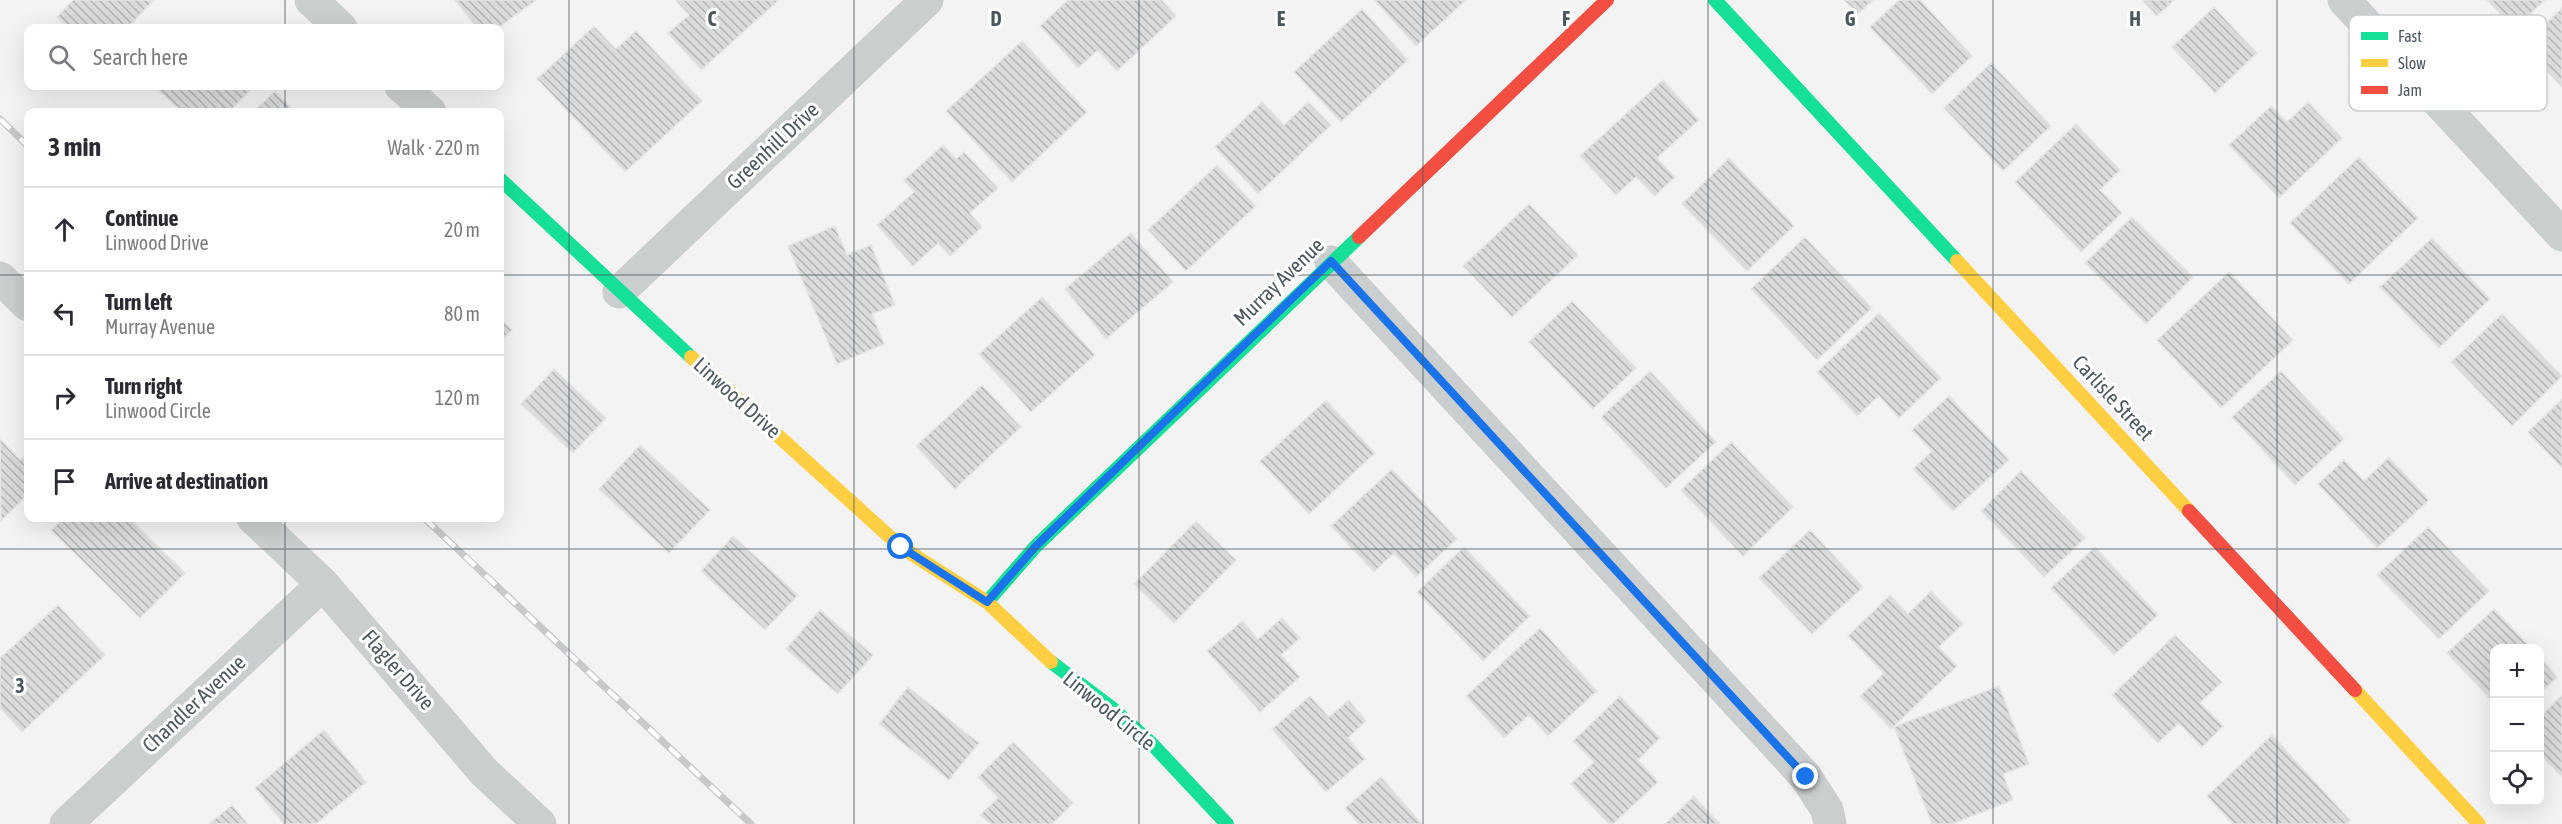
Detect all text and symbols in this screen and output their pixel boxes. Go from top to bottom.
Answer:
text: C [708,7,717,30]
text: D [990,7,1002,30]
text: E [1277,7,1286,30]
text: F [1562,7,1570,30]
text: G [1845,7,1856,30]
text: H [2129,7,2141,30]
legend [2349,15,2547,111]
search box [24,24,504,90]
text: Fast [2398,27,2422,45]
icon: search [45,41,78,74]
text: Search here [93,44,188,70]
text: Slow [2398,54,2426,72]
text: Jam [2398,81,2422,99]
street label: Greenhill Drive [722,97,823,194]
text: 3 min [48,132,101,162]
text: Walk · 220 m [388,136,480,159]
text: Continue [105,205,179,231]
icon: ahead [48,213,81,246]
text: 20 m [444,218,480,241]
text: Linwood Drive [105,231,209,254]
street label: Murray Avenue [1228,232,1328,330]
text: Turn left [105,289,172,315]
icon: left [48,297,81,330]
text: 80 m [444,302,480,325]
text: Murray Avenue [105,315,215,338]
street label: Carlisle Street [2068,350,2159,445]
street label: Linwood Drive [689,352,786,443]
text: Turn right [105,373,182,399]
icon: right [48,381,81,414]
text: 120 m [435,386,480,409]
text: Linwood Circle [105,399,211,422]
icon: arrive [48,465,81,498]
text: Arrive at destination [105,468,268,494]
route start [887,533,913,559]
street label: Flagler Drive [358,625,440,714]
map controls [2490,644,2544,806]
button: + [2490,644,2544,698]
street label: Chandler Avenue [137,650,250,757]
street label: Linwood Circle [1059,666,1160,755]
text: 3 [15,674,25,697]
button: − [2490,698,2544,752]
button: locate [2490,752,2544,806]
route end [1792,763,1818,789]

